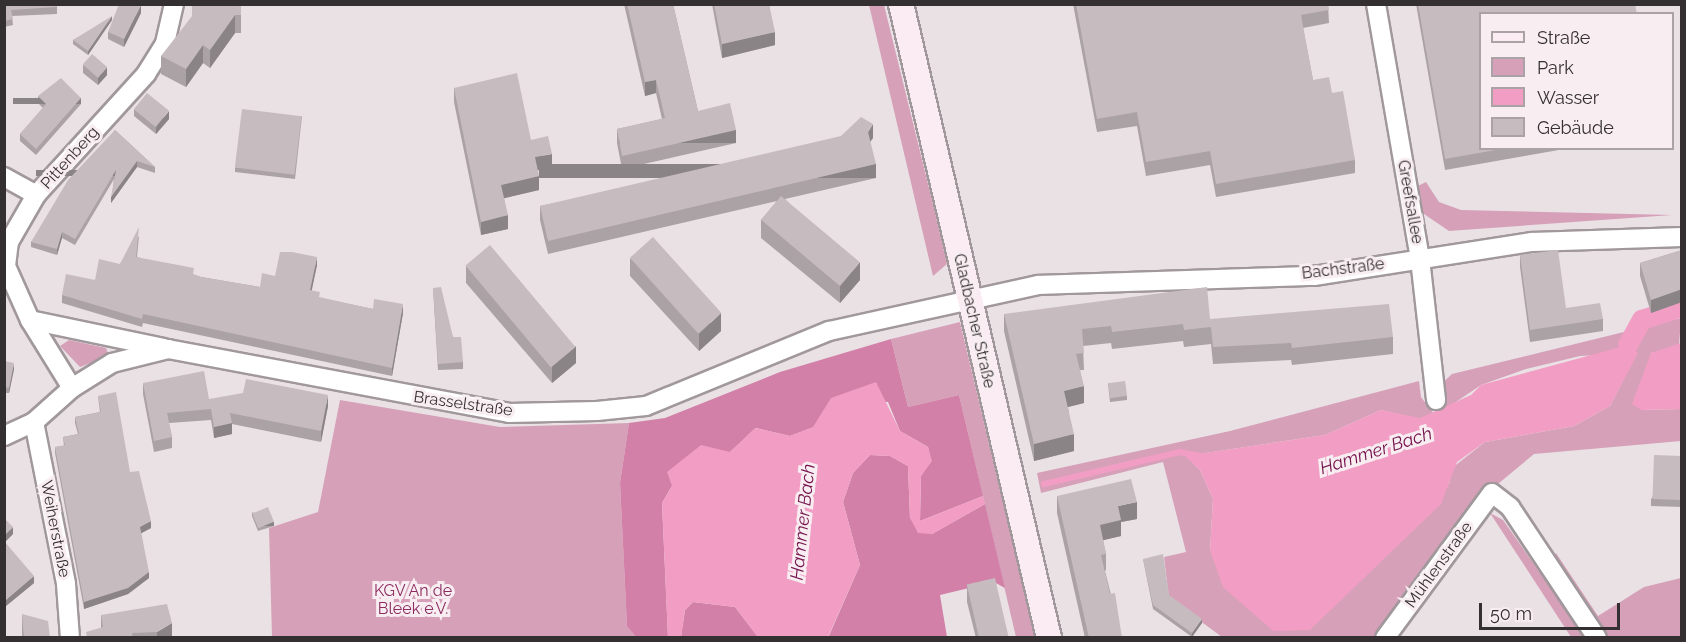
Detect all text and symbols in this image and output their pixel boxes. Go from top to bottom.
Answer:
legend [1479,12,1674,150]
text: Straße [1537,27,1590,48]
text: Park [1537,57,1574,78]
text: Wasser [1537,87,1599,108]
text: Gebäude [1537,117,1614,138]
street label: Pittenberg [37,123,103,193]
street label: Greefsallee [1393,159,1427,245]
street label: Gladbacher Straße [949,252,999,390]
street label: Bachstraße [1301,254,1385,284]
street label: Brasselstraße [412,388,514,420]
water label: Hammer Bach [1317,423,1435,479]
water label: Hammer Bach [786,463,820,581]
street label: Weiherstraße [36,479,74,579]
street label: Mühlenstraße [1401,518,1477,612]
park label: KGV An de Bleek e.V. [373,581,453,619]
scale bar [1482,591,1623,629]
text: 50 m [1490,603,1532,624]

